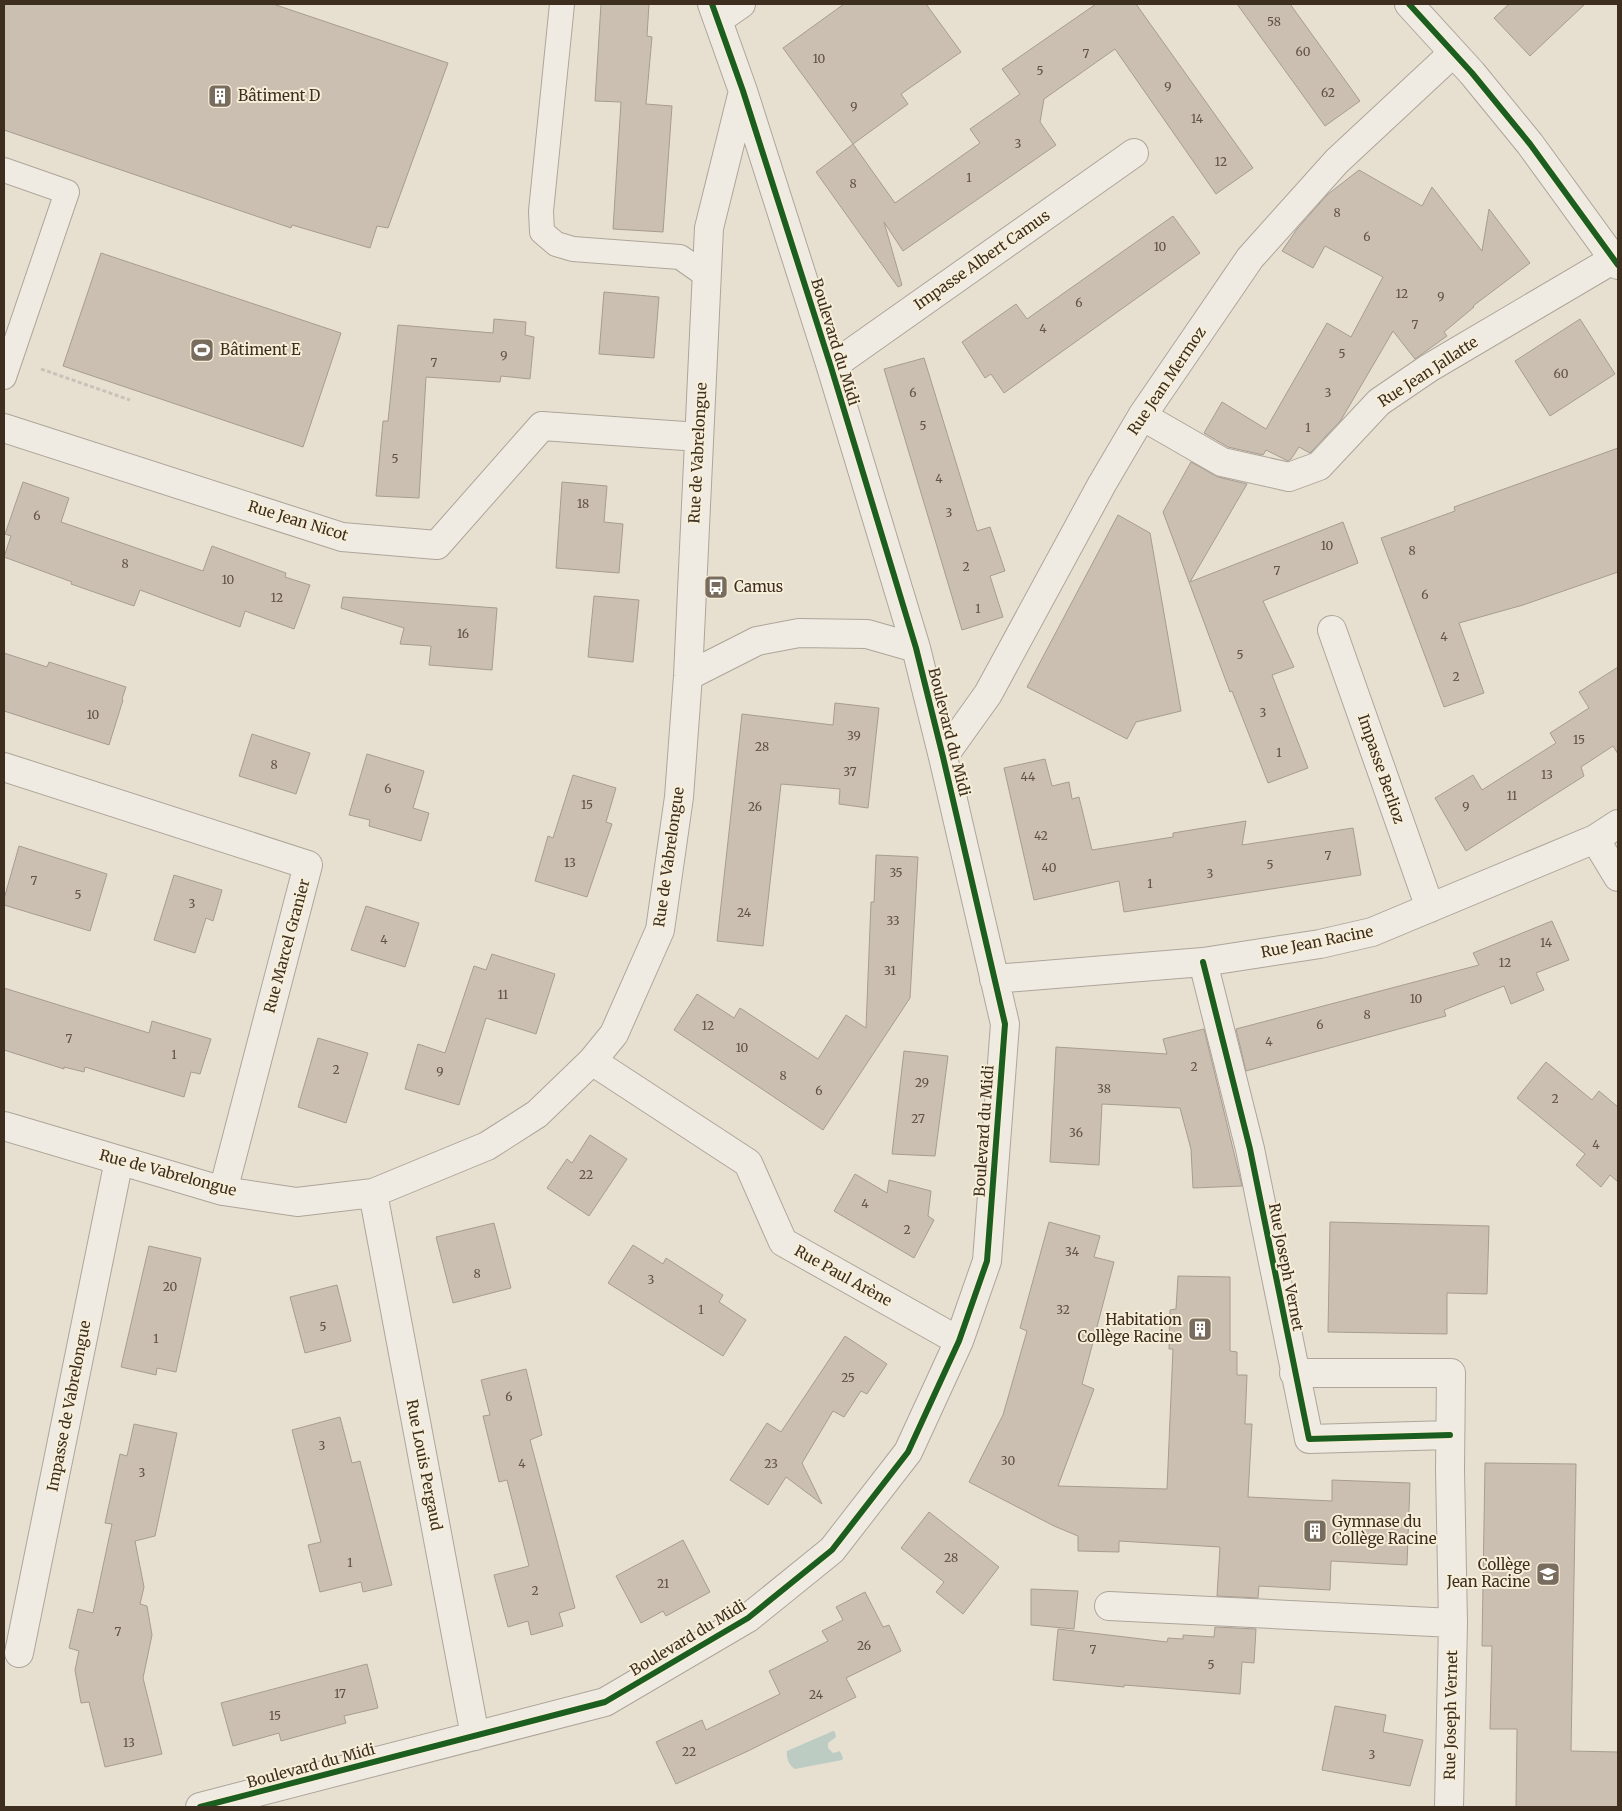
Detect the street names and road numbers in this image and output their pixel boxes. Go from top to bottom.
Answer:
street label: Impasse Albert Camus [910,205,1053,314]
street label: Boulevard du Midi [807,276,864,408]
street label: Rue Jean Mermoz [1123,323,1210,438]
street label: Rue Jean Jallatte [1374,332,1481,411]
street label: Rue de Vabrelongue [684,382,711,524]
street label: Rue Jean Nicot [246,496,351,545]
street label: Boulevard du Midi [924,666,975,798]
street label: Impasse Berlioz [1354,712,1409,826]
street label: Rue de Vabrelongue [649,785,688,928]
street label: Rue Marcel Granier [259,876,314,1015]
street label: Rue Jean Racine [1259,921,1375,962]
street label: Boulevard du Midi [969,1064,998,1197]
street label: Rue de Vabrelongue [97,1145,239,1200]
street label: Rue Joseph Vernet [1265,1201,1308,1333]
street label: Rue Paul Arène [791,1241,895,1310]
street label: Impasse de Vabrelongue [43,1319,94,1493]
street label: Rue Louis Pergaud [402,1398,447,1532]
street label: Boulevard du Midi [626,1595,749,1680]
street label: Rue Joseph Vernet [1440,1650,1461,1780]
street label: Boulevard du Midi [245,1739,377,1792]

